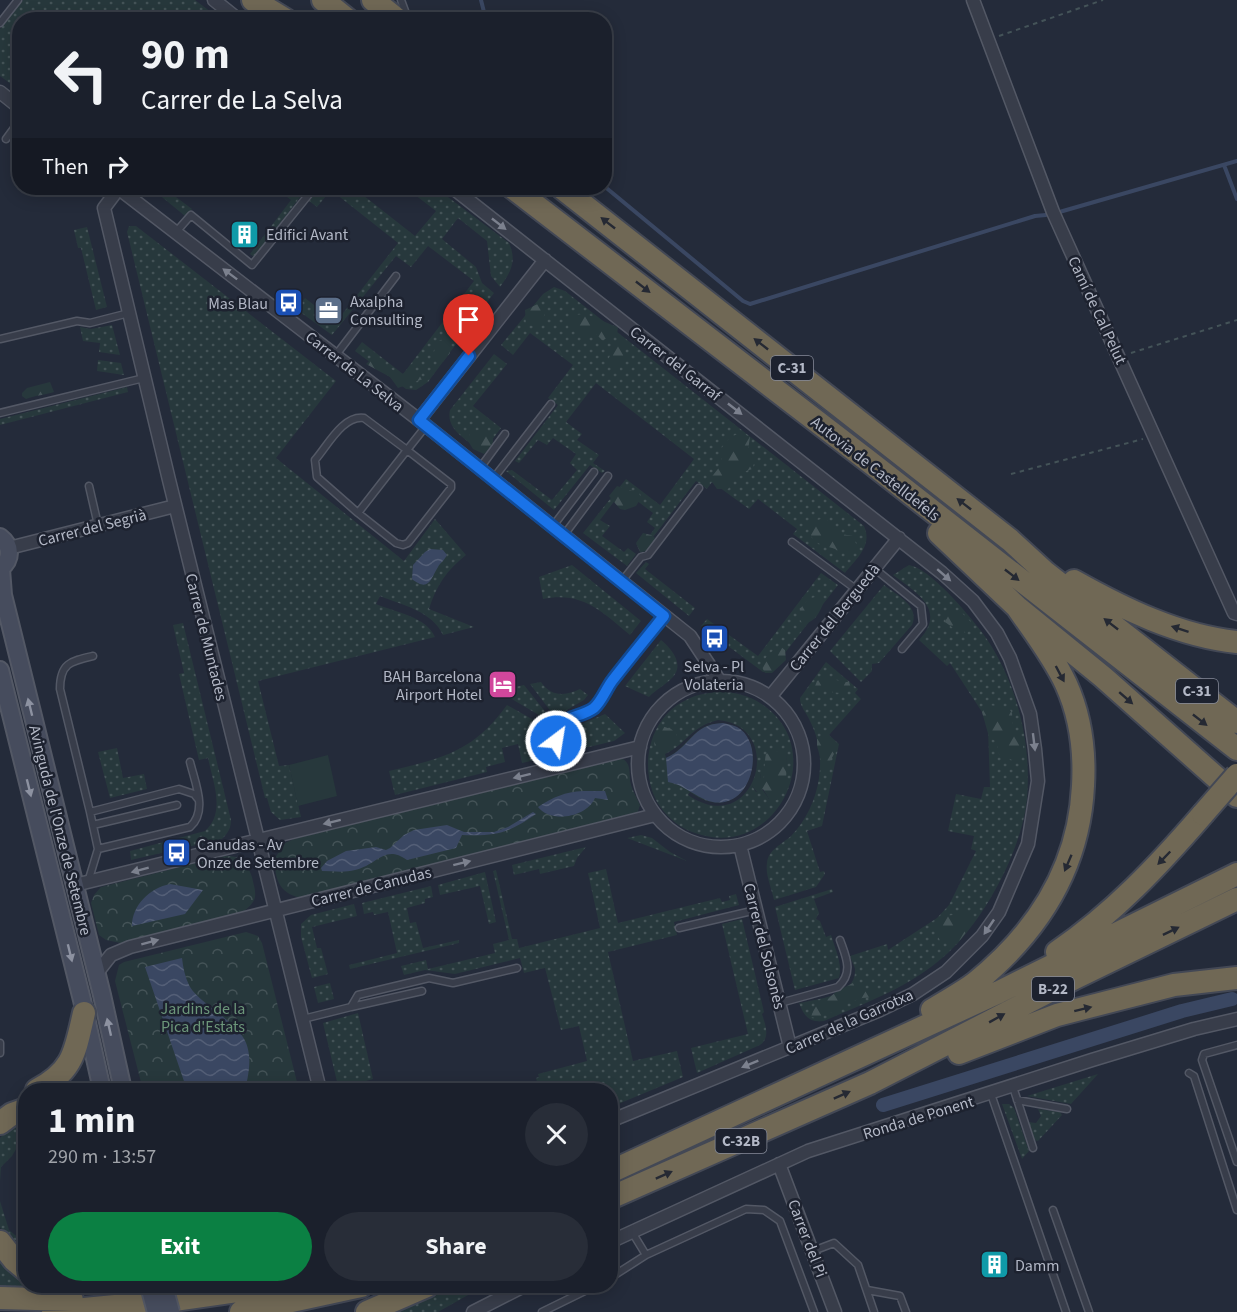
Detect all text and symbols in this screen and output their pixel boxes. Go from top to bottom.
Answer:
text: 90 m [141,25,230,85]
icon: left [42,36,120,114]
text: Carrer de La Selva [141,81,343,120]
icon: right [101,150,134,183]
text: Then [42,151,89,183]
one-way arrow [491,217,507,230]
one-way arrow [600,217,616,230]
building icon: Edifici Avant [229,218,261,250]
place label: Edifici Avant [266,224,349,246]
street label: Camí de Cal Pelut [1062,253,1132,369]
one-way arrow [223,268,239,280]
one-way arrow [635,281,651,294]
bus stop icon: Mas Blau [273,287,305,319]
place label: Axalpha Consulting [350,291,422,331]
place label: Mas Blau [208,293,268,315]
office icon: Axalpha Consulting [313,294,345,326]
pin [443,294,494,356]
icon: arrive [452,303,485,336]
street label: Carrer del Garraf [625,321,727,407]
street label: Carrer de La Selva [300,326,408,417]
one-way arrow [753,338,769,351]
road number: C-31 [771,356,813,380]
one-way arrow [727,403,743,416]
street label: Autovia de Castelldefels [806,411,945,526]
one-way arrow [956,499,971,511]
street label: Carrer del Segrià [36,504,149,552]
street label: Carrer del Berguedà [784,559,885,676]
one-way arrow [936,568,951,581]
one-way arrow [1005,568,1020,580]
street label: Carrer de Muntades [180,571,233,704]
one-way arrow [1103,618,1118,630]
bus stop icon: Selva - Pl Volateria [698,622,730,654]
one-way arrow [1171,624,1189,633]
place label: Selva - Pl Volateria [684,656,744,696]
one-way arrow [1055,665,1065,682]
place label: BAH Barcelona Airport Hotel [383,666,482,706]
hotel icon: BAH Barcelona Airport Hotel [487,669,519,701]
road number: C-31 [1176,679,1218,703]
one-way arrow [1119,691,1134,705]
one-way arrow [25,697,35,716]
position arrow [524,709,588,773]
one-way arrow [1192,714,1207,726]
street label: Avinguda de l'Onze de Setembre [23,723,97,938]
one-way arrow [1030,733,1039,752]
one-way arrow [512,772,531,782]
one-way arrow [25,779,35,798]
one-way arrow [323,818,341,828]
place label: Canudas - Av Onze de Setembre [197,834,319,874]
bus stop icon: Canudas - Av Onze de Setembre [160,837,192,869]
one-way arrow [1157,851,1171,866]
one-way arrow [1063,854,1073,872]
one-way arrow [452,858,471,868]
street label: Carrer de Canudas [309,861,434,913]
one-way arrow [130,866,149,876]
street label: Carrer del Solsonès [738,881,790,1012]
one-way arrow [983,919,995,935]
one-way arrow [1163,926,1180,935]
one-way arrow [142,937,160,946]
one-way arrow [65,943,75,962]
road number: B-22 [1032,977,1074,1001]
street label: Carrer de la Garrotxa [782,984,917,1060]
park label: Jardins de la Pica d'Estats [161,998,245,1038]
one-way arrow [1074,1003,1092,1013]
one-way arrow [989,1013,1006,1023]
one-way arrow [104,1018,114,1036]
one-way arrow [741,1060,759,1069]
street label: Ronda de Ponent [860,1090,977,1145]
one-way arrow [834,1091,851,1100]
text: 1 min [48,1095,136,1146]
button: close [525,1103,588,1166]
road number: C-32B [716,1129,766,1153]
text: 290 m · 13:57 [48,1143,156,1171]
one-way arrow [656,1171,673,1180]
street label: Carrer del Pi [782,1196,832,1281]
button: Exit [48,1212,312,1281]
button: Share [324,1212,588,1281]
building icon: Damm [978,1249,1010,1281]
place label: Damm [1015,1255,1059,1277]

